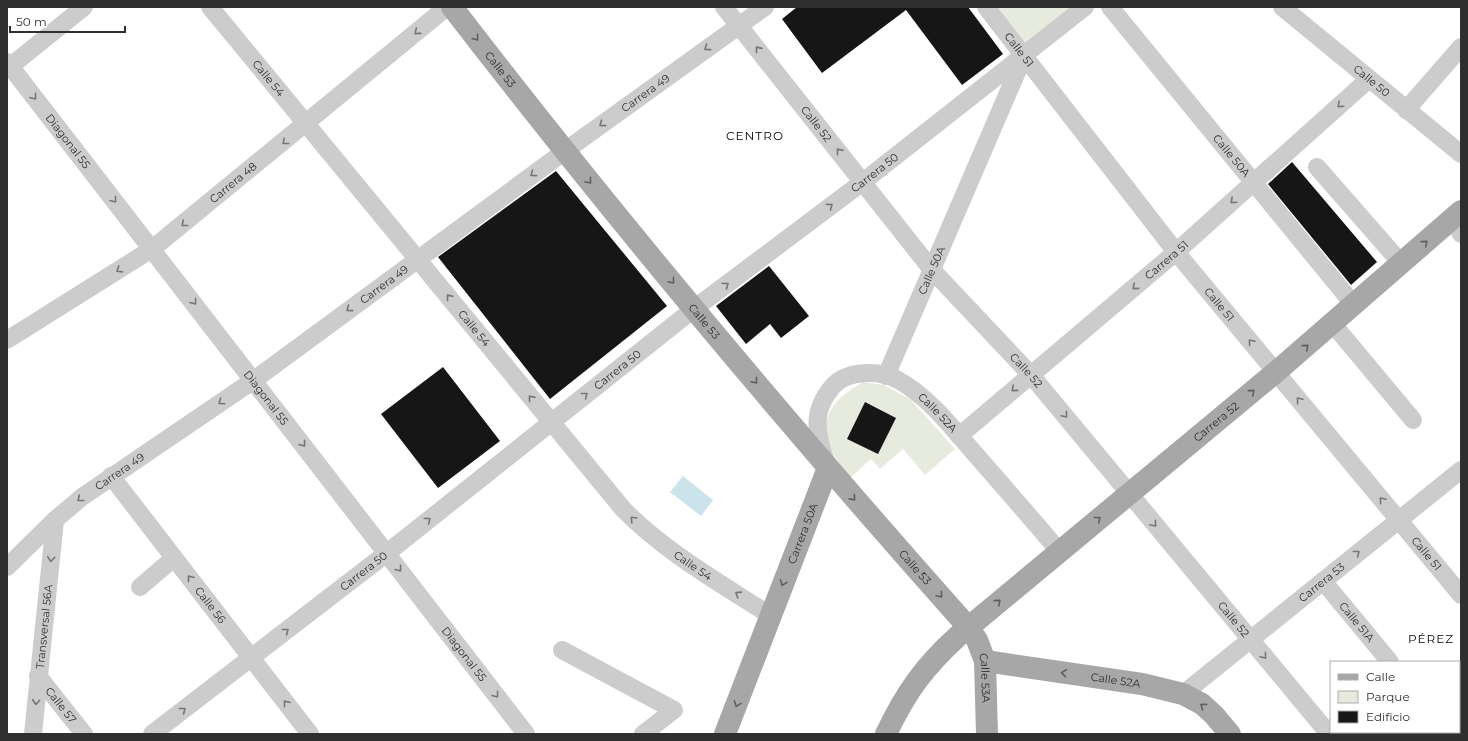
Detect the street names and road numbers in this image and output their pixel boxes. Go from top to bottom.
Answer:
street label: Calle 51 [1001,30,1037,70]
street label: Calle 53 [482,49,519,90]
street label: Calle 54 [249,57,288,100]
street label: Calle 50 [1350,61,1393,100]
street label: Carrera 49 [618,71,673,115]
street label: Calle 52 [798,103,835,145]
street label: Diagonal 55 [43,111,94,171]
street label: Calle 50A [1210,131,1253,180]
street label: Carrera 50 [848,150,901,195]
street label: Carrera 48 [206,159,260,206]
street label: Carrera 51 [1142,237,1191,283]
street label: Calle 50A [915,244,948,297]
street label: Carrera 49 [357,262,411,307]
street label: Calle 51 [1201,284,1238,324]
street label: Calle 53 [685,301,723,342]
street label: Calle 54 [455,307,494,350]
street label: Carrera 50 [591,347,644,393]
street label: Calle 52 [1007,350,1046,391]
street label: Diagonal 55 [241,367,292,428]
street label: Calle 52A [915,390,960,435]
street label: Carrera 52 [1190,399,1242,445]
street label: Carrera 49 [92,450,147,493]
street label: Carrera 50A [785,501,821,566]
street label: Calle 51 [1408,534,1445,573]
street label: Calle 54 [671,547,715,584]
street label: Calle 53 [896,547,934,588]
street label: Carrera 50 [337,548,390,594]
street label: Carrera 53 [1296,560,1348,605]
street label: Transversal 56A [33,584,55,669]
street label: Calle 56 [192,584,229,626]
street label: Calle 52 [1215,599,1253,640]
street label: Calle 51A [1336,599,1377,645]
street label: Diagonal 55 [439,624,490,684]
street label: Calle 53A [976,651,993,703]
street label: Calle 52A [1090,670,1141,691]
street label: Calle 57 [42,684,80,726]

